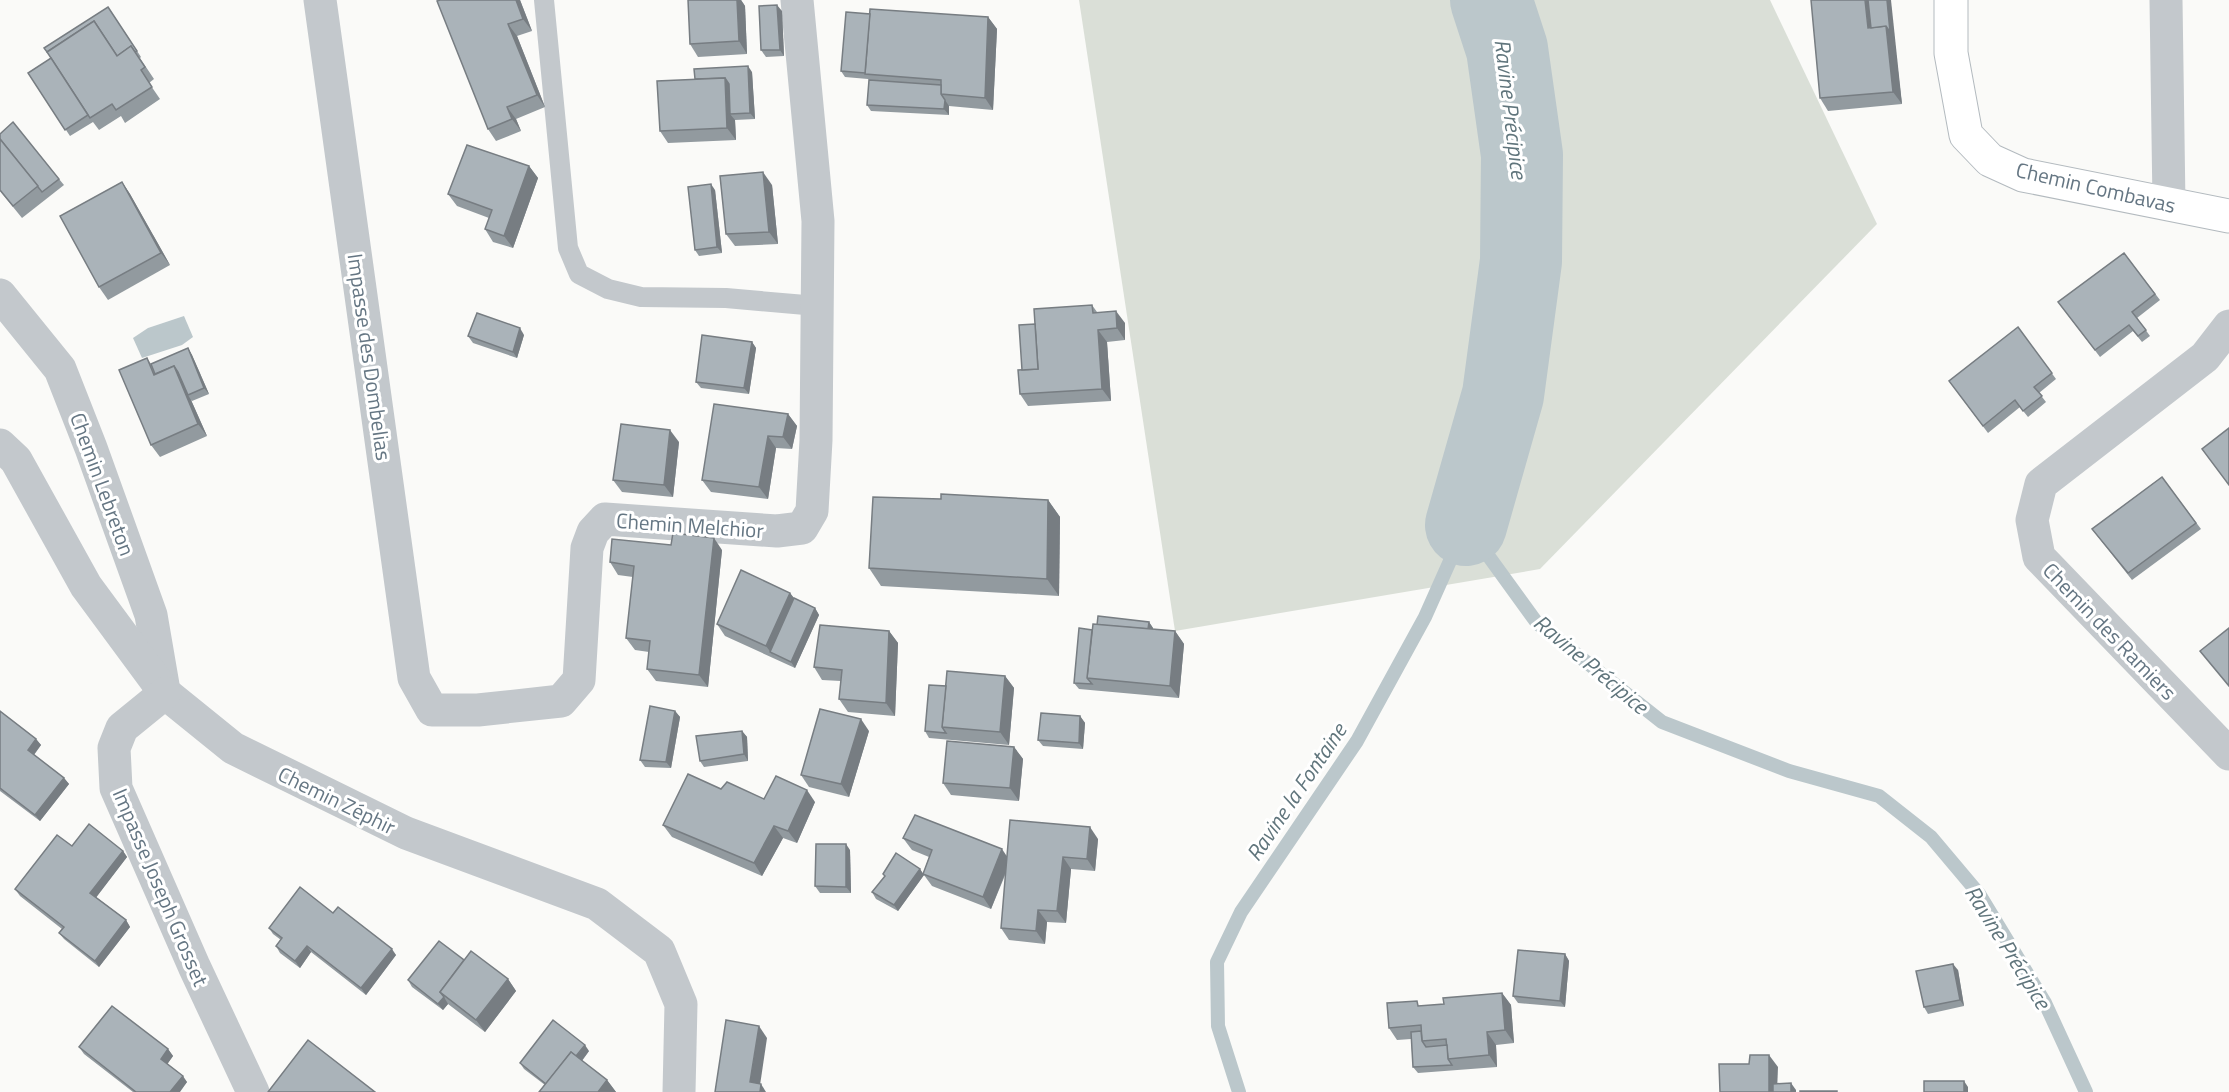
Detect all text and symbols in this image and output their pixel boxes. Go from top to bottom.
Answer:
water label: Ravine Précipice [1486,37,1537,183]
street label: Chemin Combavas [2013,153,2179,221]
street label: Impasse des Dombelias [340,251,400,463]
street label: Chemin Lebreton [62,408,144,560]
street label: Chemin Melchior [615,504,765,546]
street label: Chemin des Ramiers [2036,555,2184,707]
water label: Ravine Précipice [1526,606,1657,723]
water label: Ravine la Fontaine [1237,715,1356,868]
street label: Chemin Zéphir [273,758,401,842]
street label: Impasse Joseph Grosset [105,783,217,991]
water label: Ravine Précipice [1956,878,2061,1017]

